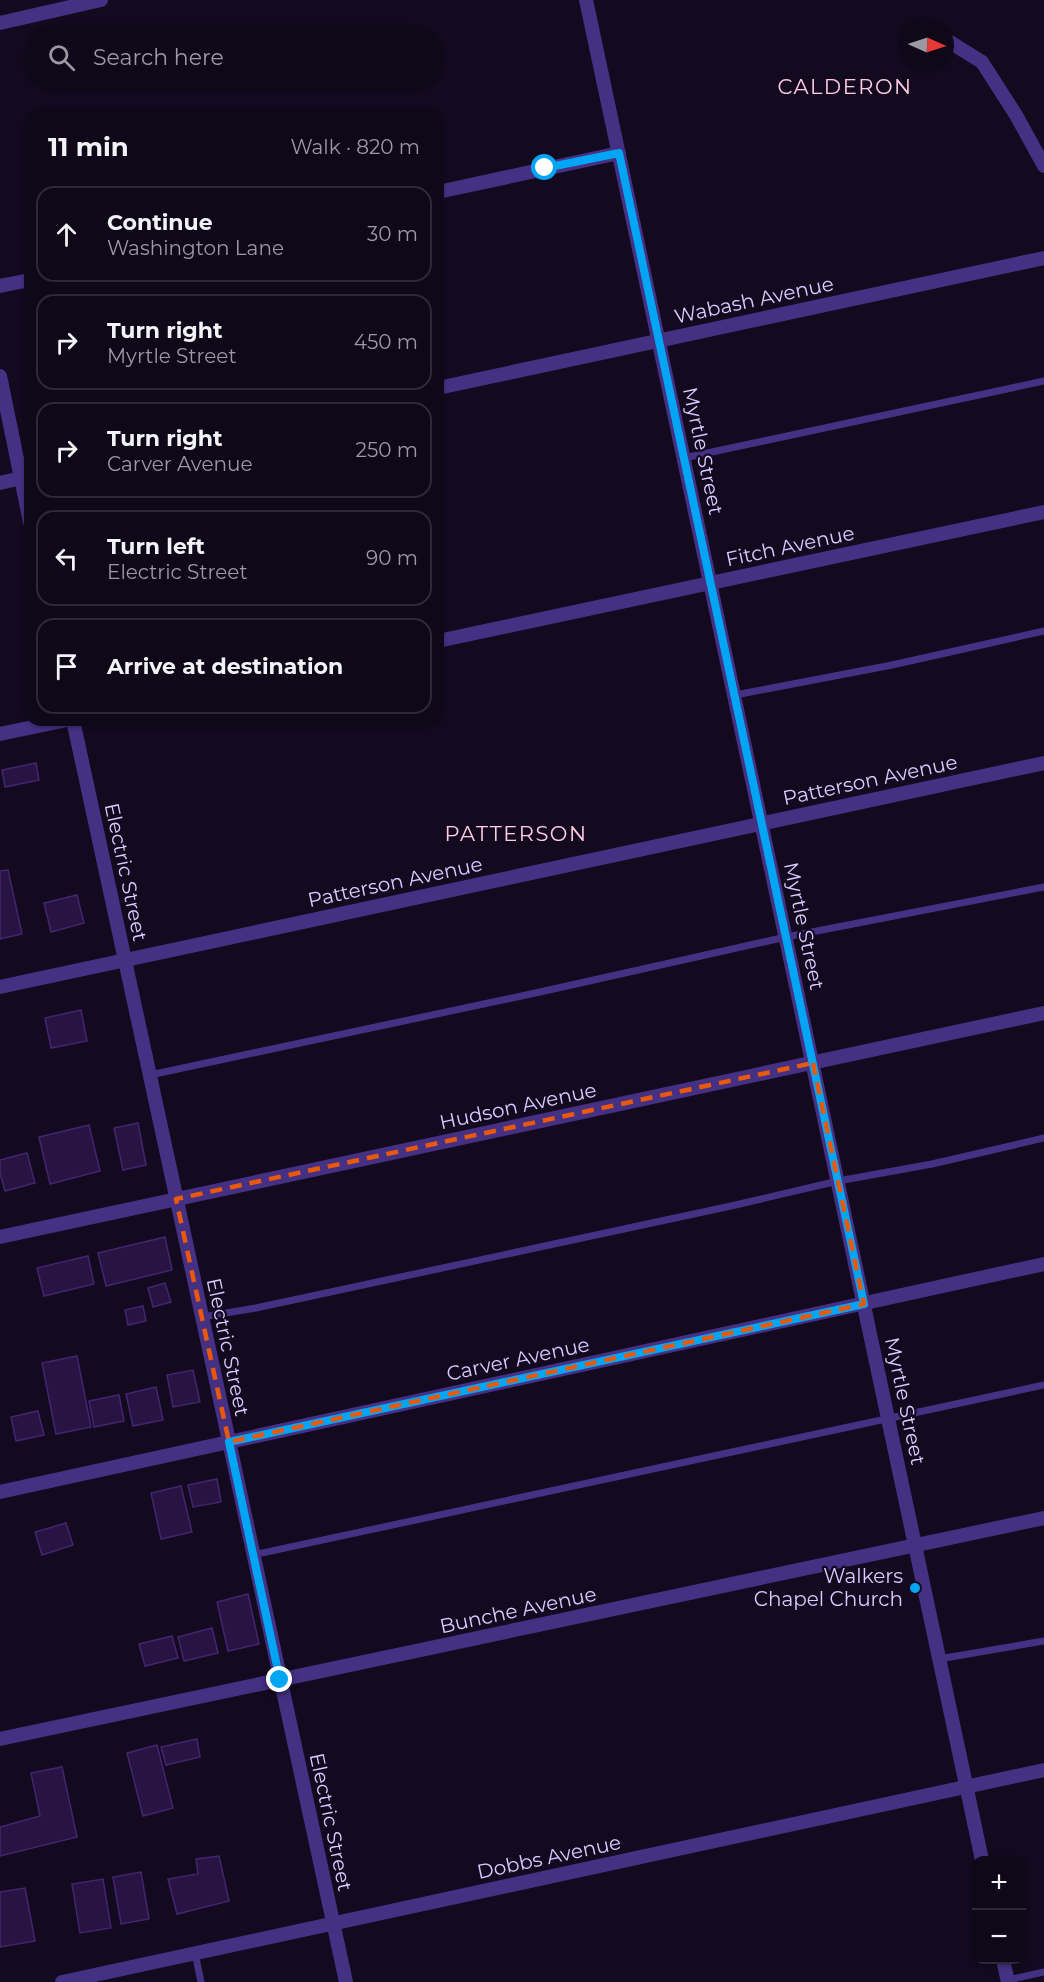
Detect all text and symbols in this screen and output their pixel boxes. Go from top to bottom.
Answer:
north arrow [900,18,954,72]
search box [24,24,444,90]
icon: search [45,41,78,74]
text: Search here [93,44,224,71]
district label: CALDERON [777,74,913,99]
text: 11 min [48,131,129,163]
text: Walk · 820 m [290,135,420,159]
route start [531,154,557,180]
text: Continue [107,209,213,236]
icon: ahead [50,218,83,251]
text: 30 m [367,222,418,246]
text: Washington Lane [107,236,284,260]
street label: Wabash Avenue [672,271,836,329]
text: Turn right [107,317,222,344]
icon: right [50,326,83,359]
text: 450 m [354,330,418,354]
text: Myrtle Street [107,344,237,368]
street label: Myrtle Street [678,385,728,517]
text: Turn right [107,425,222,452]
icon: right [50,434,83,467]
text: 250 m [356,438,418,462]
text: Carver Avenue [107,452,253,476]
street label: Fitch Avenue [723,521,857,571]
text: Turn left [107,533,205,560]
icon: left [50,542,83,575]
text: 90 m [366,546,418,570]
text: Electric Street [107,560,248,584]
icon: arrive [50,650,83,683]
text: Arrive at destination [107,653,343,680]
street label: Patterson Avenue [780,750,960,810]
street label: Electric Street [100,801,152,943]
district label: PATTERSON [444,821,588,846]
street label: Patterson Avenue [305,852,485,912]
street label: Myrtle Street [779,860,829,992]
street label: Hudson Avenue [437,1078,599,1134]
street label: Electric Street [202,1276,254,1418]
street label: Carver Avenue [444,1332,592,1386]
street label: Myrtle Street [880,1335,930,1467]
place label: Walkers Chapel Church [754,1564,903,1611]
marker: Walkers Chapel Church [908,1581,922,1595]
street label: Bunche Avenue [438,1582,598,1638]
route end [266,1666,292,1692]
street label: Electric Street [305,1751,357,1893]
street label: Dobbs Avenue [475,1830,623,1884]
map controls [972,1856,1026,1964]
button: + [972,1856,1026,1910]
button: − [972,1910,1026,1964]

